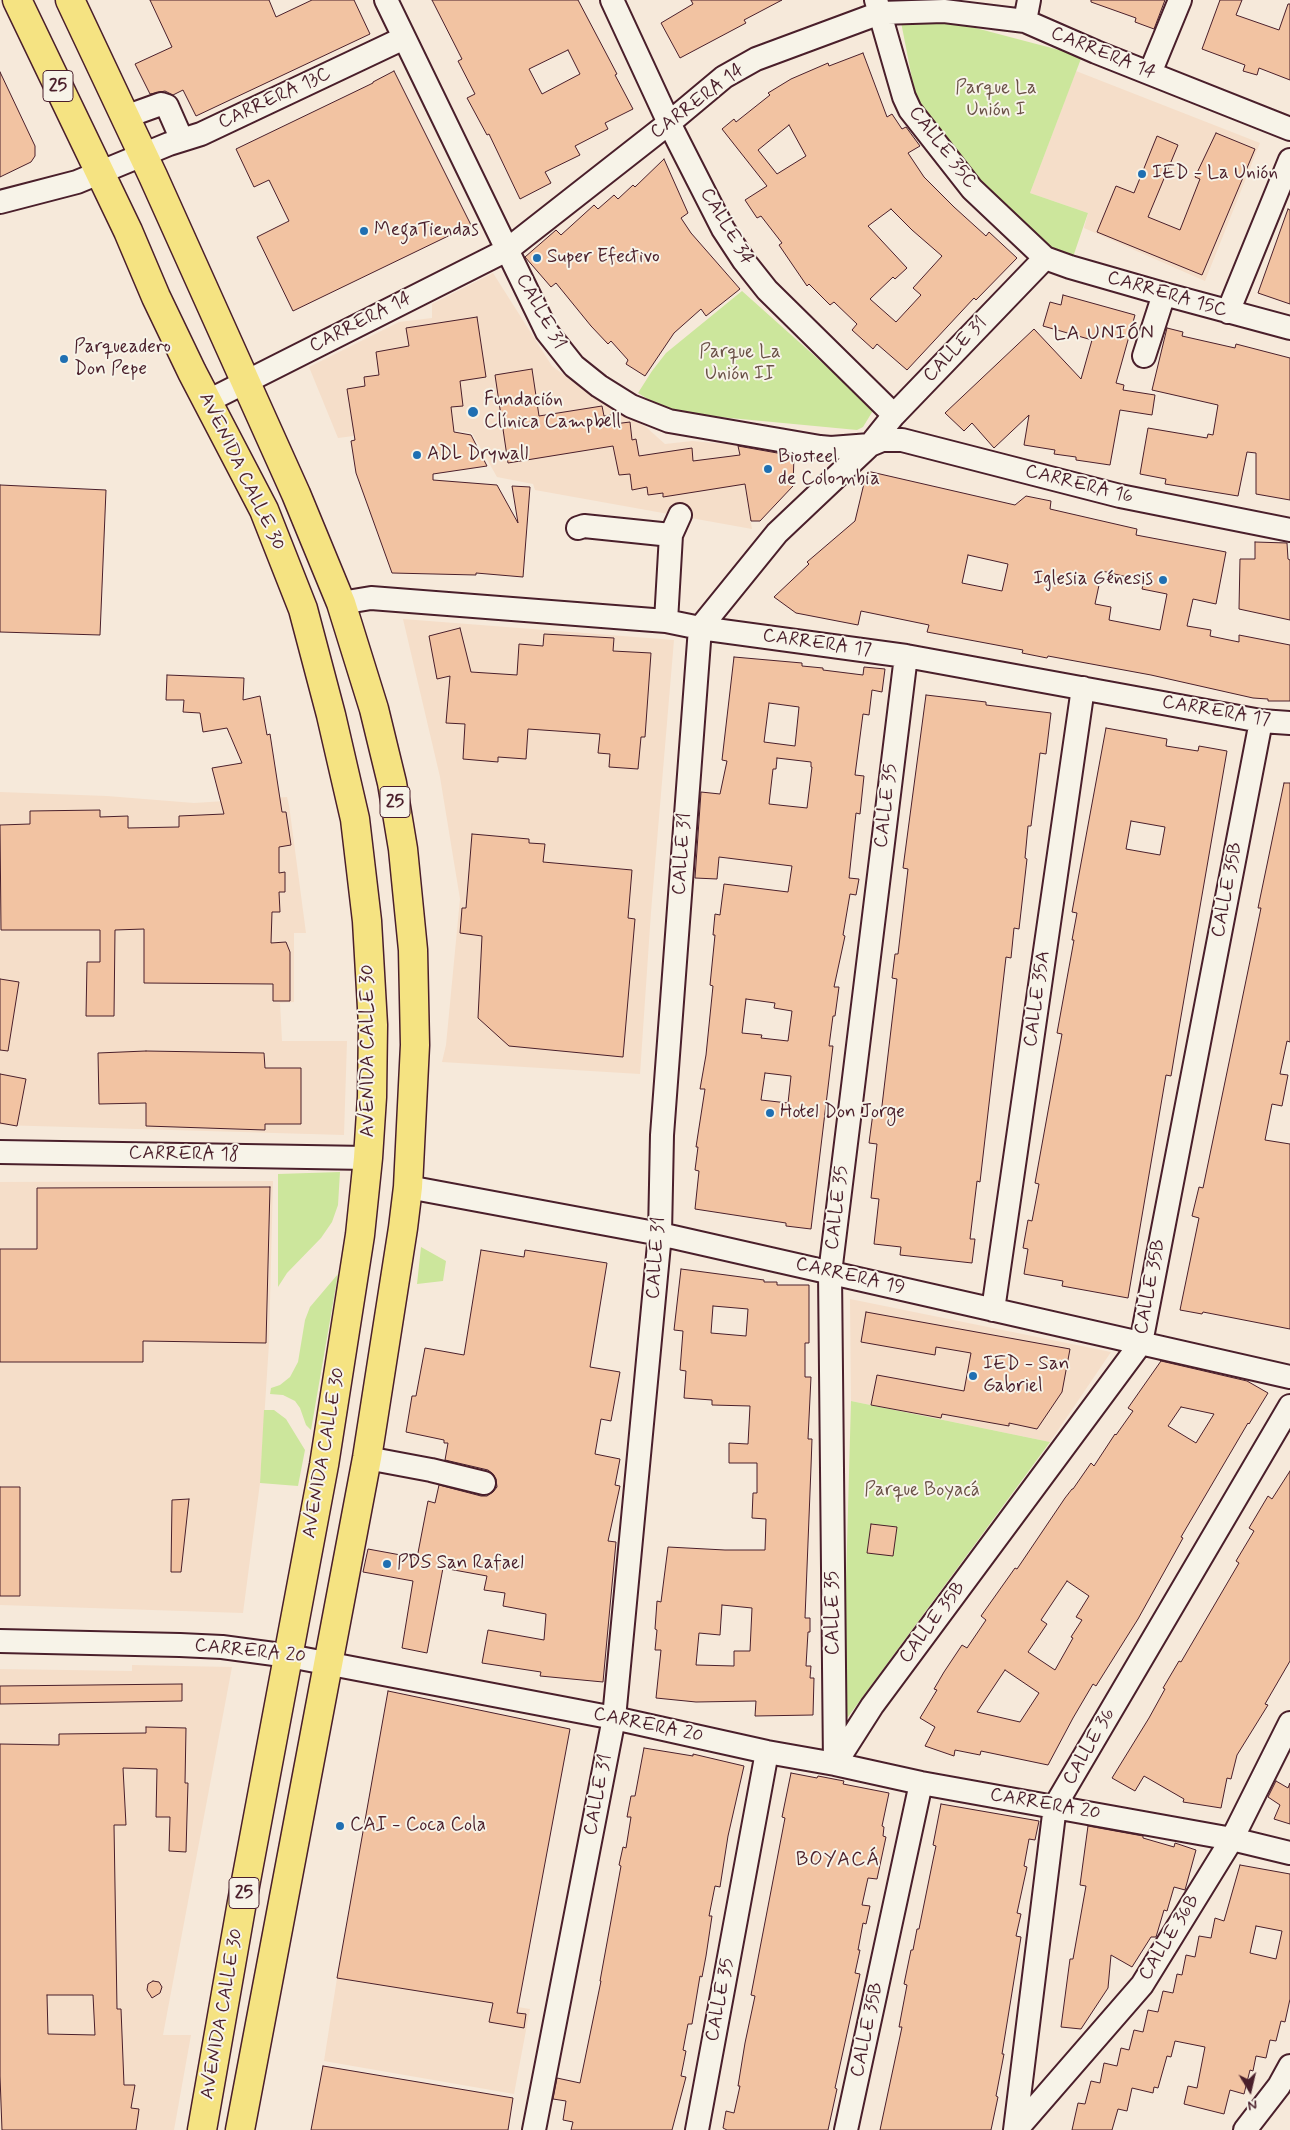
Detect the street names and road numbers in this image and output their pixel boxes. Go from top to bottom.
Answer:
street label: CARRERA 14 [1047,22,1159,86]
street label: CARRERA 14 [647,59,749,145]
street label: CARRERA 13C [215,63,335,135]
road number: 25 [43,70,73,102]
street label: CALLE 35C [903,102,981,194]
street label: CALLE 34 [694,184,758,270]
street label: CARRERA 15C [1104,267,1230,323]
street label: CALLE 31 [510,270,570,354]
street label: CARRERA 14 [306,287,416,359]
street label: CALLE 31 [919,312,993,388]
street label: AVENIDA CALLE 30 [193,389,289,555]
street label: CARRERA 16 [1023,461,1135,509]
street label: CARRERA 17 [761,625,873,663]
street label: CARRERA 17 [1160,691,1272,733]
street label: CALLE 35 [871,763,903,849]
road number: 25 [380,786,410,818]
street label: CALLE 31 [669,812,697,896]
street label: CALLE 35B [1208,840,1248,940]
street label: CALLE 35A [1020,949,1056,1049]
street label: AVENIDA CALLE 30 [358,964,380,1138]
street label: CARRERA 18 [128,1143,240,1167]
street label: CALLE 35 [822,1165,854,1251]
street label: CALLE 31 [643,1216,671,1300]
street label: CALLE 35B [1131,1237,1171,1337]
street label: CARRERA 19 [793,1253,907,1301]
street label: AVENIDA CALLE 30 [299,1366,351,1540]
street label: CALLE 35 [823,1571,845,1655]
street label: CALLE 35B [895,1578,971,1668]
street label: CARRERA 20 [193,1635,307,1669]
street label: CARRERA 20 [591,1703,705,1749]
street label: CALLE 36 [1059,1705,1121,1789]
street label: CALLE 31 [580,1752,618,1838]
street label: CARRERA 20 [988,1784,1102,1826]
road number: 25 [229,1878,259,1909]
street label: CALLE 36B [1135,1891,1205,1985]
street label: AVENIDA CALLE 30 [197,1927,249,2101]
street label: CALLE 35 [702,1956,740,2044]
street label: CALLE 35B [847,1980,889,2080]

